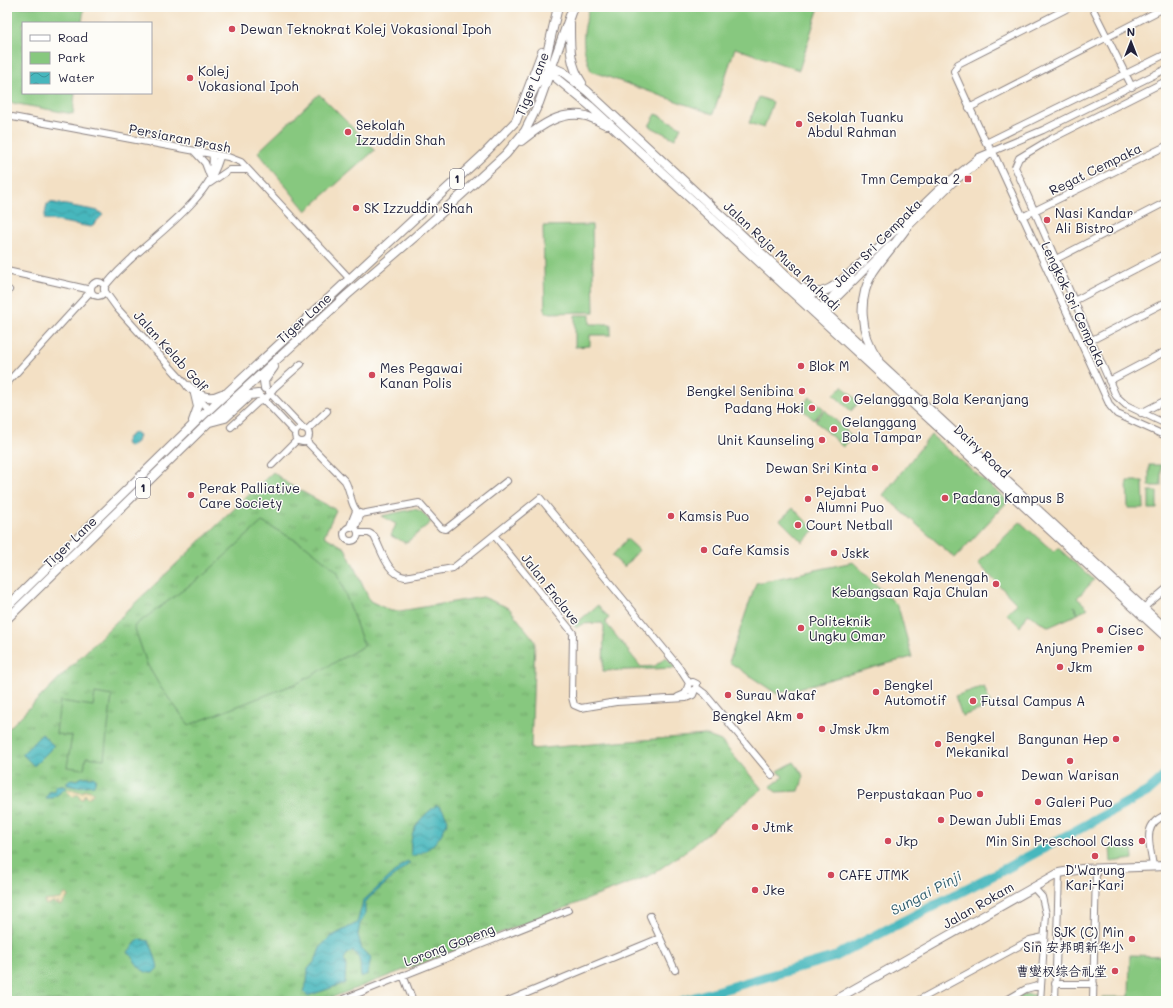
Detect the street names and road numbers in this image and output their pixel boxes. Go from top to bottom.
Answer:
street label: Tiger Lane [511,49,552,118]
street label: Persiaran Brash [128,119,232,156]
street label: Regat Cempaka [1046,139,1144,198]
road number: 1 [450,169,464,189]
street label: Jalan Sri Cempaka [829,195,925,291]
street label: Jalan Raja Musa Mahadi [721,197,844,314]
street label: Lengkok Sri Cempaka [1038,239,1111,369]
street label: Tiger Lane [273,289,335,347]
street label: Jalan Kelab Golf [130,307,213,395]
street label: Dairy Road [951,420,1014,481]
road number: 1 [136,478,150,498]
street label: Tiger Lane [39,512,100,571]
street label: Jalan Enclave [518,549,585,628]
street label: Jalan Rokam [939,877,1016,932]
street label: Lorong Gopeng [401,919,497,970]

